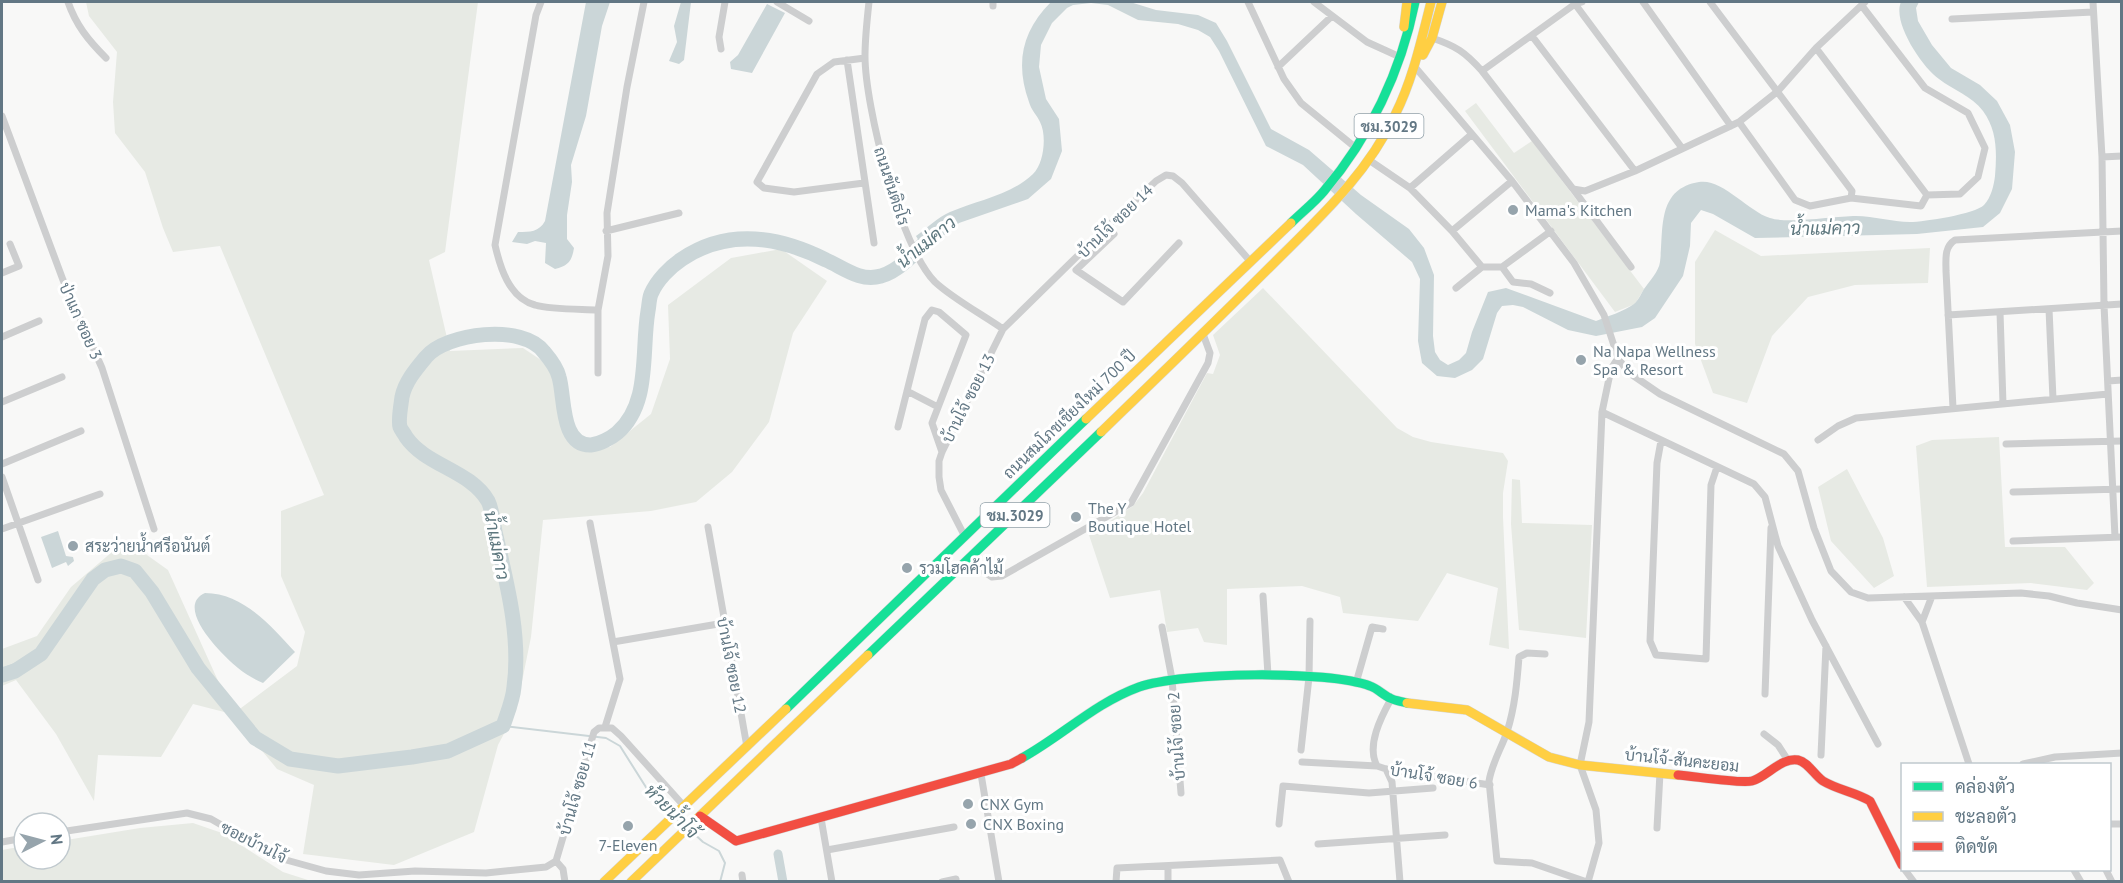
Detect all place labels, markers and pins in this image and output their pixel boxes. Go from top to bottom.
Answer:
place label: Mama's Kitchen [1525,200,1632,220]
marker: Mama's Kitchen [1506,203,1520,217]
place label: Na Napa Wellness Spa & Resort [1593,341,1716,379]
marker: Na Napa Wellness Spa & Resort [1574,353,1588,367]
place label: The Y Boutique Hotel [1088,498,1192,536]
marker: The Y Boutique Hotel [1069,510,1083,524]
place label: สระว่ายน้ำศรีอนันต์ [85,532,211,556]
marker: สระว่ายน้ำศรีอนันต์ [66,539,80,553]
place label: รวมโฮคค้าไม้ [919,557,1004,578]
marker: รวมโฮคค้าไม้ [900,561,914,575]
place label: CNX Gym [980,794,1044,814]
marker: CNX Gym [961,797,975,811]
place label: CNX Boxing [983,814,1064,834]
marker: CNX Boxing [964,817,978,831]
marker: 7-Eleven [621,819,635,833]
place label: 7-Eleven [599,835,657,855]

